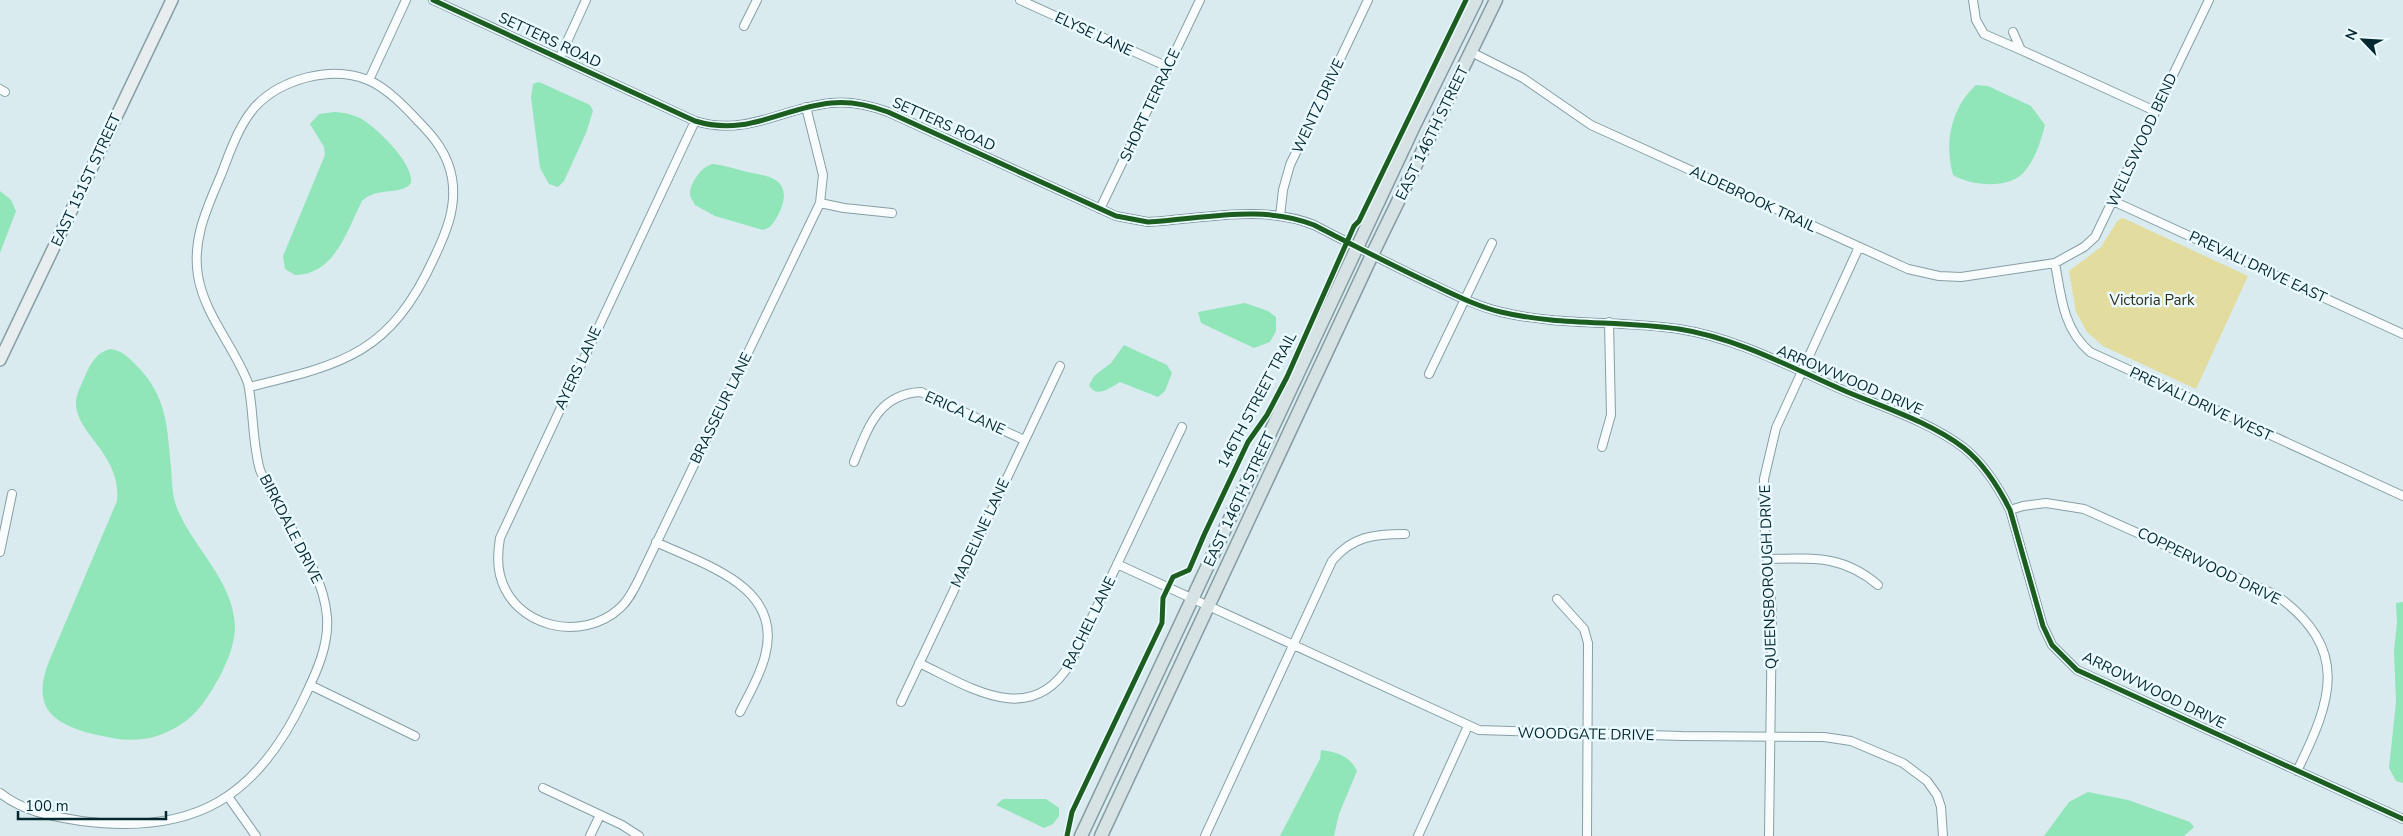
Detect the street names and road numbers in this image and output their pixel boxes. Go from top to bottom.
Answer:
street label: SETTERS ROAD [495,7,605,73]
street label: ELYSE LANE [1052,7,1136,61]
street label: SHORT TERRACE [1115,45,1185,165]
street label: WENTZ DRIVE [1287,56,1349,156]
street label: EAST 146TH STREET [1391,63,1473,203]
street label: WELLSWOOD BEND [2102,70,2182,210]
street label: SETTERS ROAD [889,92,999,156]
street label: EAST 151ST STREET [46,110,126,250]
street label: ALDEBROOK TRAIL [1687,161,1819,237]
street label: PREVALI DRIVE EAST [2186,226,2330,308]
street label: AYERS LANE [550,323,606,413]
street label: 146TH STREET TRAIL [1213,328,1301,472]
street label: ARROWWOOD DRIVE [1774,340,1926,420]
street label: BRASSEUR LANE [685,349,757,467]
street label: PREVALI DRIVE WEST [2126,362,2276,446]
street label: ERICA LANE [922,386,1008,440]
street label: EAST 146TH STREET [1199,428,1279,570]
street label: BIRKDALE DRIVE [255,471,327,587]
street label: MADELINE LANE [946,475,1014,591]
street label: QUEENSBOROUGH DRIVE [1755,484,1781,670]
street label: COPPERWOOD DRIVE [2134,523,2284,609]
street label: RACHEL LANE [1058,573,1120,673]
street label: ARROWWOOD DRIVE [2079,647,2229,733]
street label: WOODGATE DRIVE [1517,723,1655,745]

